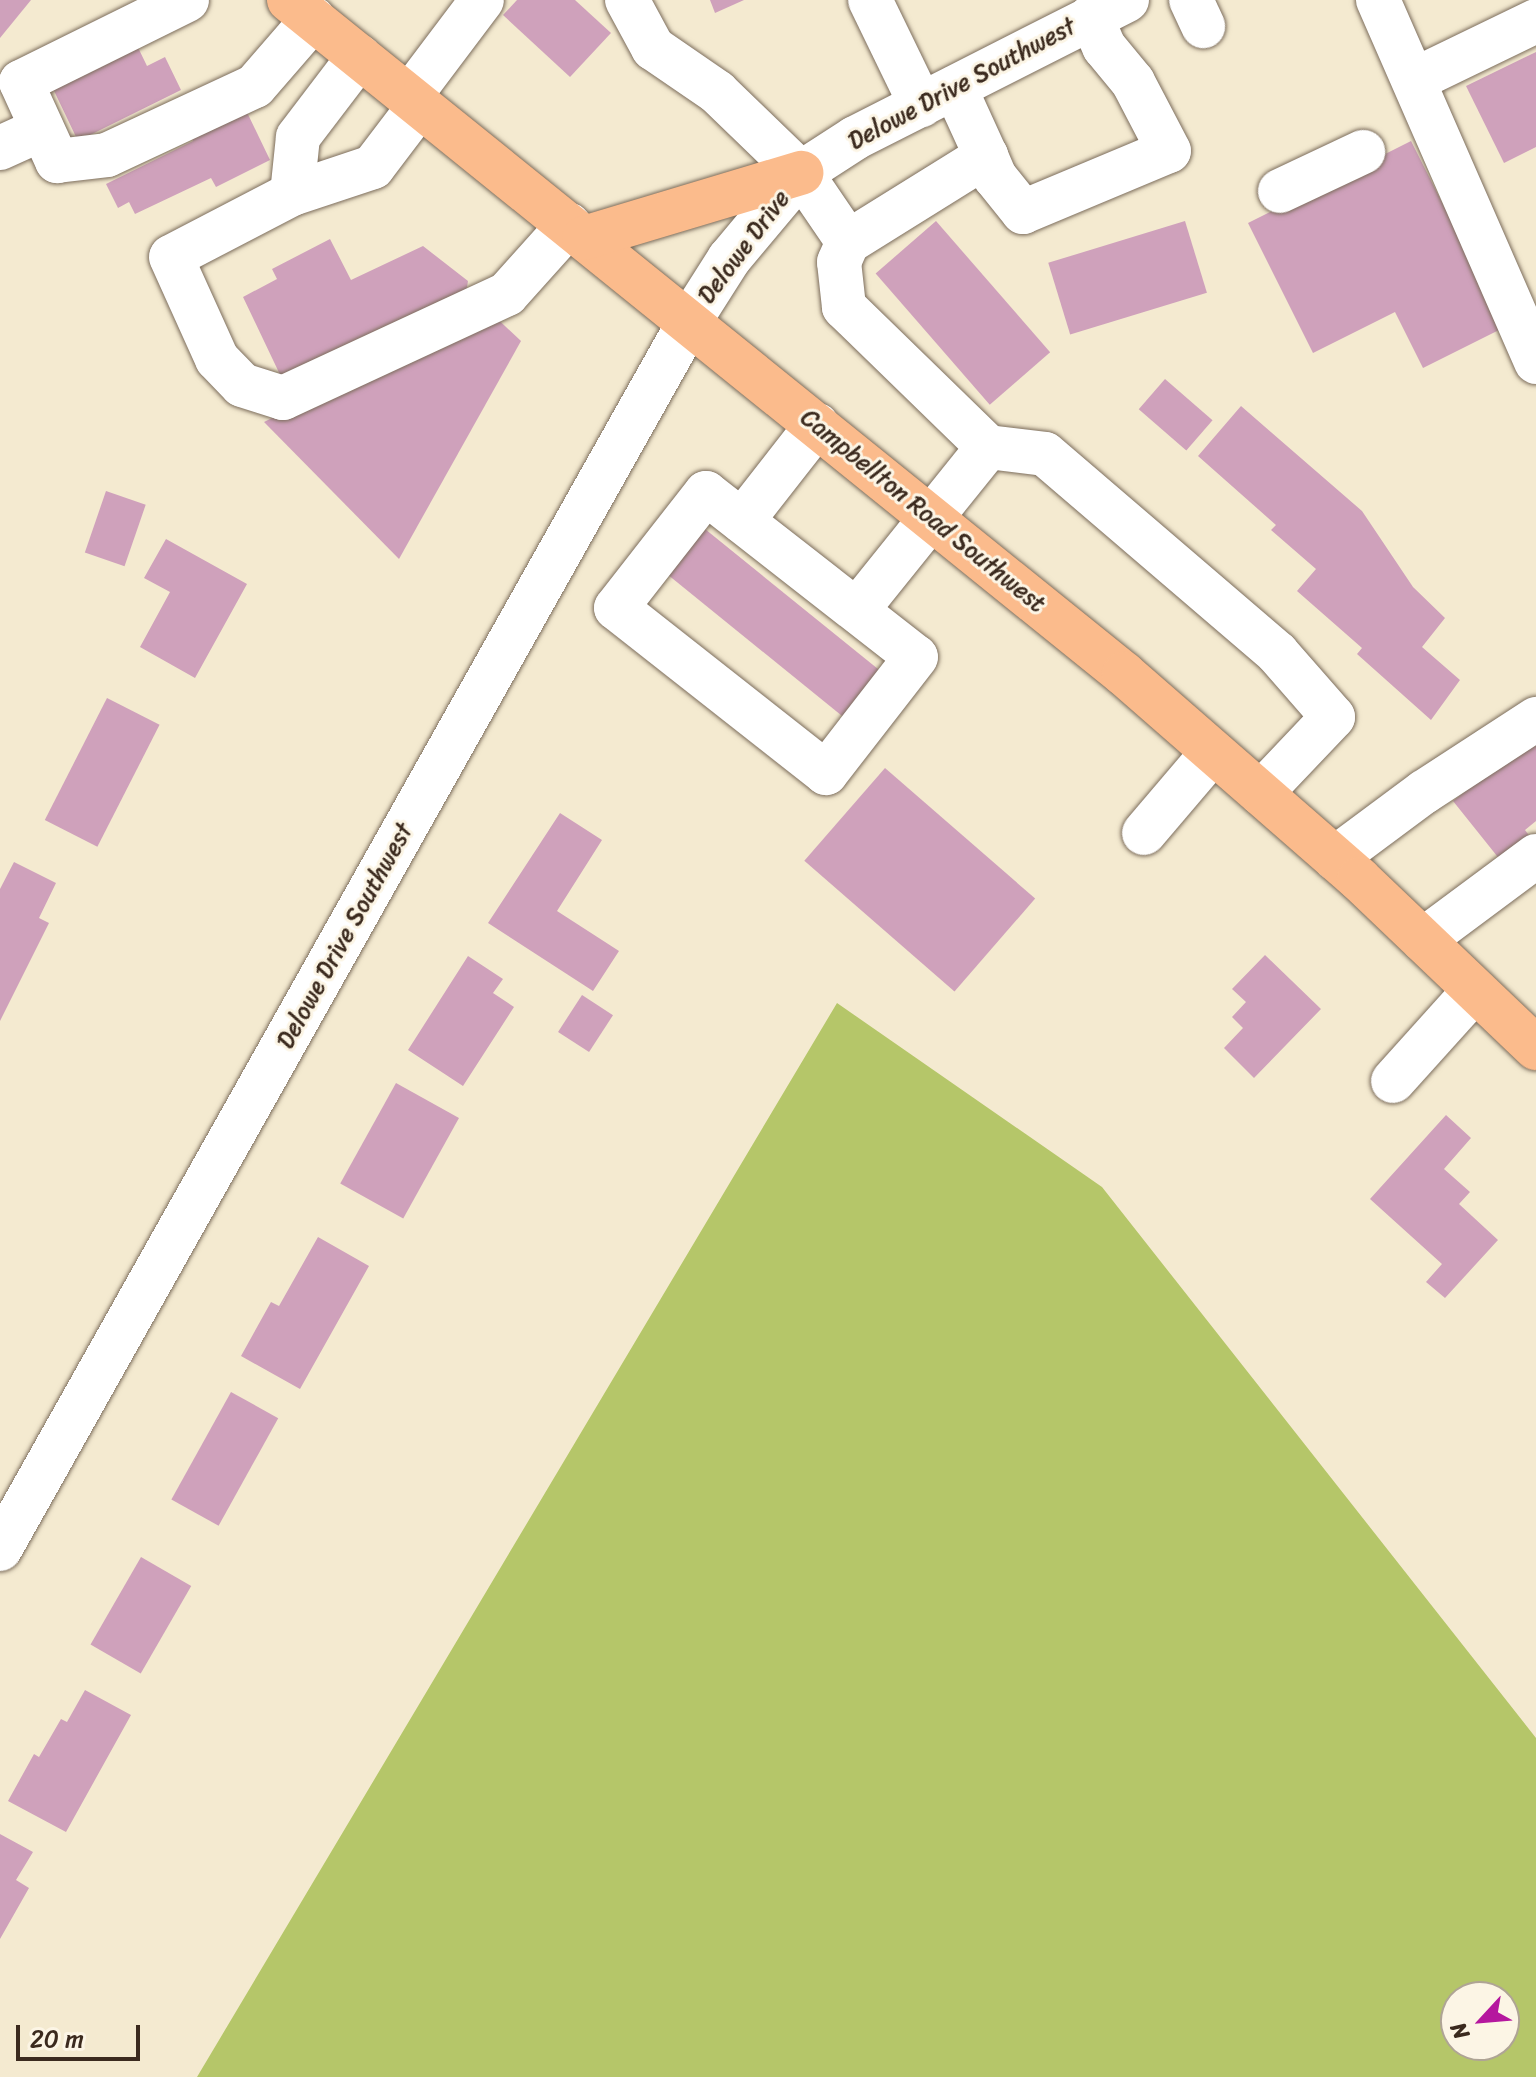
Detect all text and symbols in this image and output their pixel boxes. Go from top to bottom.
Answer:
street label: Delowe Drive Southwest [843,12,1081,156]
street label: Delowe Drive [692,185,796,309]
street label: Campbellton Road Southwest [794,403,1052,619]
street label: Delowe Drive Southwest [271,818,419,1054]
north arrow [1440,1981,1520,2061]
scale bar [20,2009,144,2059]
text: N [1439,2015,1481,2046]
text: 20 m [30,2018,84,2060]

